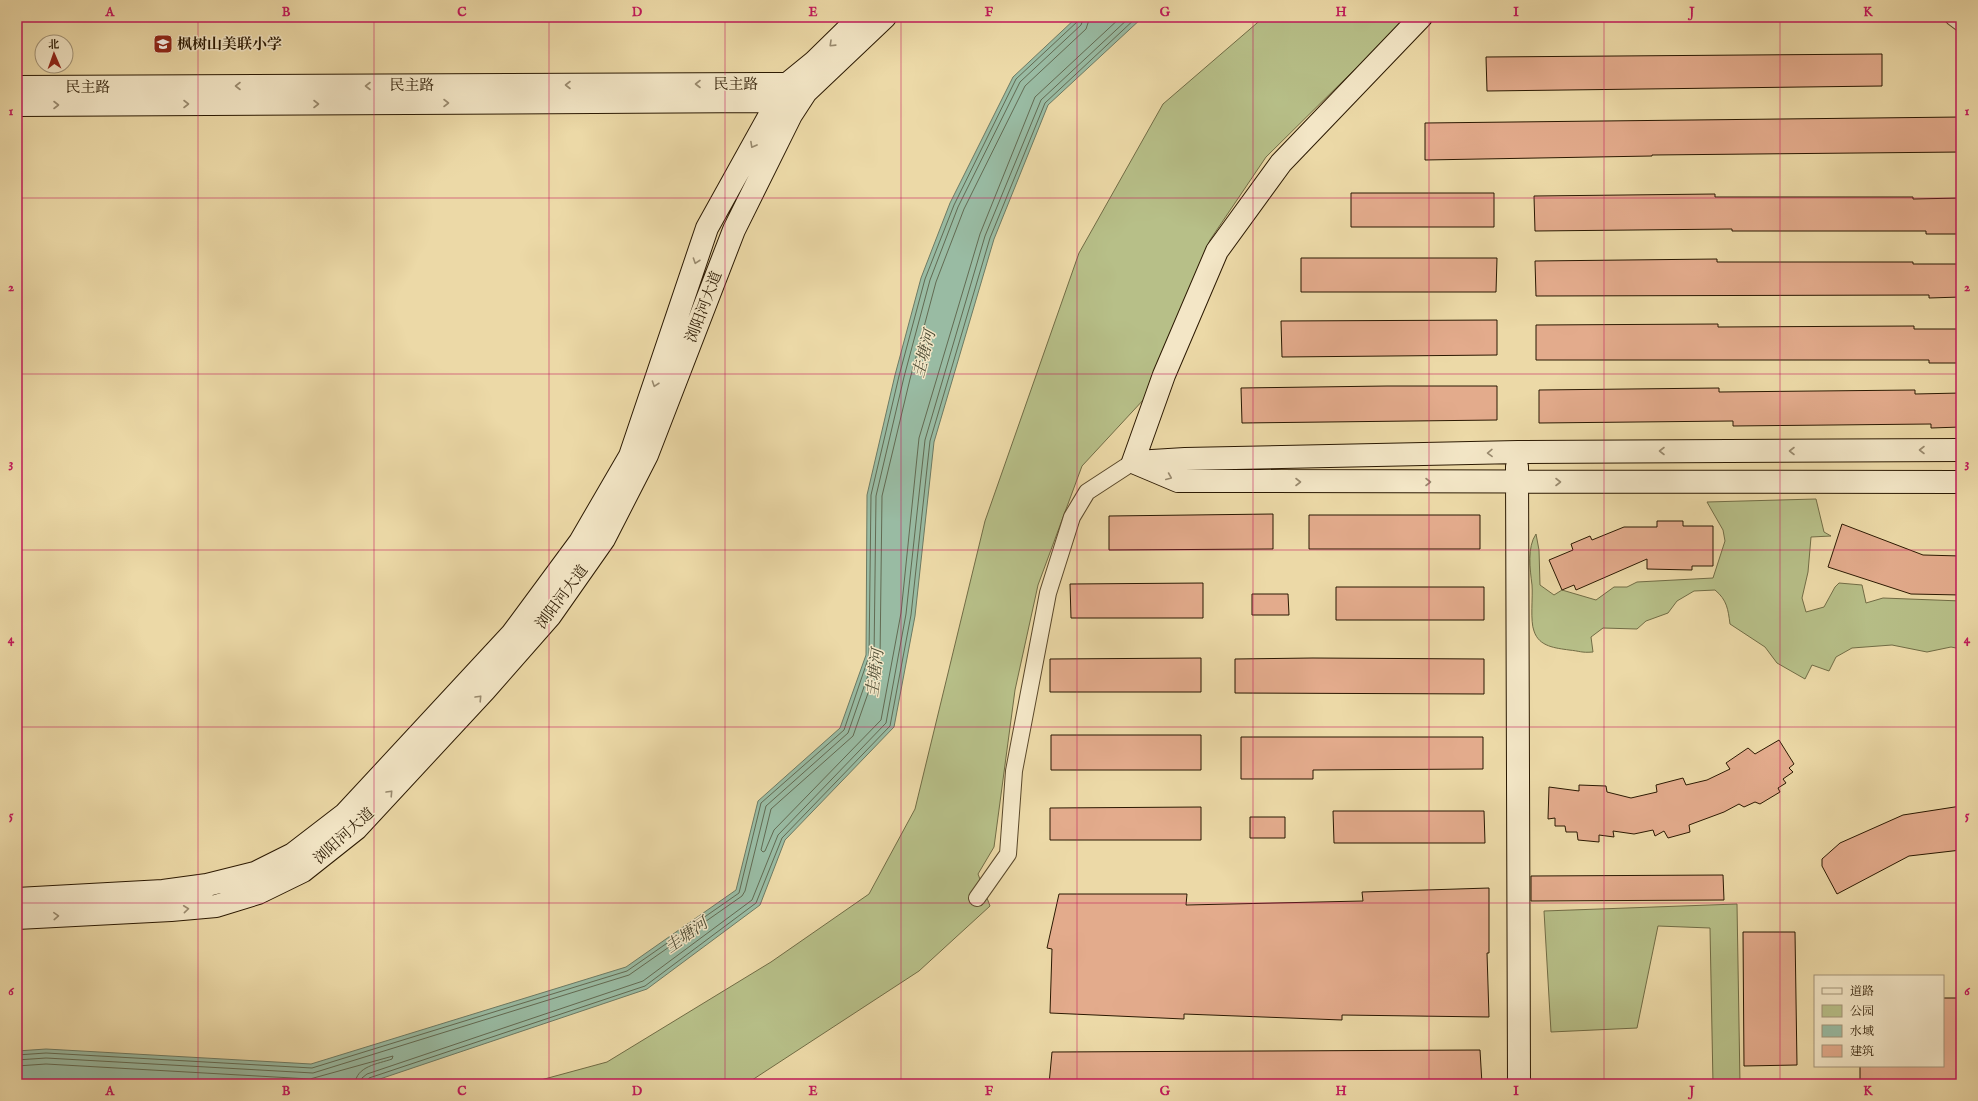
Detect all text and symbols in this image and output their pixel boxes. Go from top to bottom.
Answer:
text: A [105,4,116,21]
text: B [282,4,291,21]
text: C [457,4,467,21]
text: D [632,4,643,21]
text: E [808,4,818,21]
text: F [985,4,994,21]
text: G [1160,4,1171,21]
text: H [1335,4,1347,21]
text: I [1513,4,1519,21]
text: J [1687,4,1695,21]
text: K [1863,4,1873,21]
school or university icon: 枫树山美联小学 [152,33,174,55]
north arrow [34,34,74,74]
place label: 枫树山美联小学 [177,35,282,54]
text: 北 [48,38,59,52]
one-way arrow [829,39,837,47]
street label: 民主路 [713,75,759,94]
street label: 民主路 [389,76,435,95]
street label: 民主路 [65,78,111,97]
one-way arrow [695,80,701,88]
one-way arrow [565,81,571,89]
one-way arrow [235,82,241,90]
one-way arrow [365,82,371,90]
one-way arrow [313,99,319,108]
one-way arrow [443,99,449,107]
one-way arrow [183,100,189,108]
one-way arrow [53,101,59,109]
text: 1 [9,103,14,120]
text: 1 [1965,103,1970,120]
one-way arrow [750,140,758,148]
one-way arrow [692,257,701,264]
street label: 浏阳河大道 [682,269,726,345]
text: 2 [8,279,14,296]
text: 2 [1964,279,1970,296]
water label: 圭塘河 [909,325,942,380]
one-way arrow [651,380,659,387]
one-way arrow [1919,446,1925,454]
one-way arrow [1659,447,1665,455]
one-way arrow [1789,447,1795,455]
one-way arrow [1487,449,1493,457]
text: 3 [9,455,14,472]
text: 3 [1965,455,1970,472]
one-way arrow [1165,473,1172,481]
one-way arrow [1295,477,1301,486]
one-way arrow [1425,478,1431,486]
one-way arrow [1555,478,1561,486]
street label: 浏阳河大道 [532,561,592,633]
text: 4 [8,631,15,648]
text: 4 [1964,631,1971,648]
water label: 圭塘河 [863,645,889,698]
one-way arrow [474,695,481,702]
one-way arrow [385,790,393,798]
street label: 浏阳河大道 [310,804,378,868]
text: 5 [9,807,14,824]
text: 5 [1965,807,1970,824]
one-way arrow [183,905,189,914]
one-way arrow [53,912,59,920]
water label: 圭塘河 [662,912,715,958]
legend [1814,975,1944,1067]
text: 6 [8,983,14,1000]
text: 6 [1964,983,1970,1000]
text: 道路 [1850,984,1874,999]
text: 公园 [1850,1004,1874,1019]
text: 水域 [1850,1024,1874,1039]
text: 建筑 [1850,1044,1874,1059]
text: A [105,1083,116,1100]
text: B [282,1083,291,1100]
text: C [457,1083,467,1100]
text: D [632,1083,643,1100]
text: E [808,1083,818,1100]
text: F [985,1083,994,1100]
text: G [1160,1083,1171,1100]
text: H [1335,1083,1347,1100]
text: I [1513,1083,1519,1100]
text: J [1687,1083,1695,1100]
text: K [1863,1083,1873,1100]

